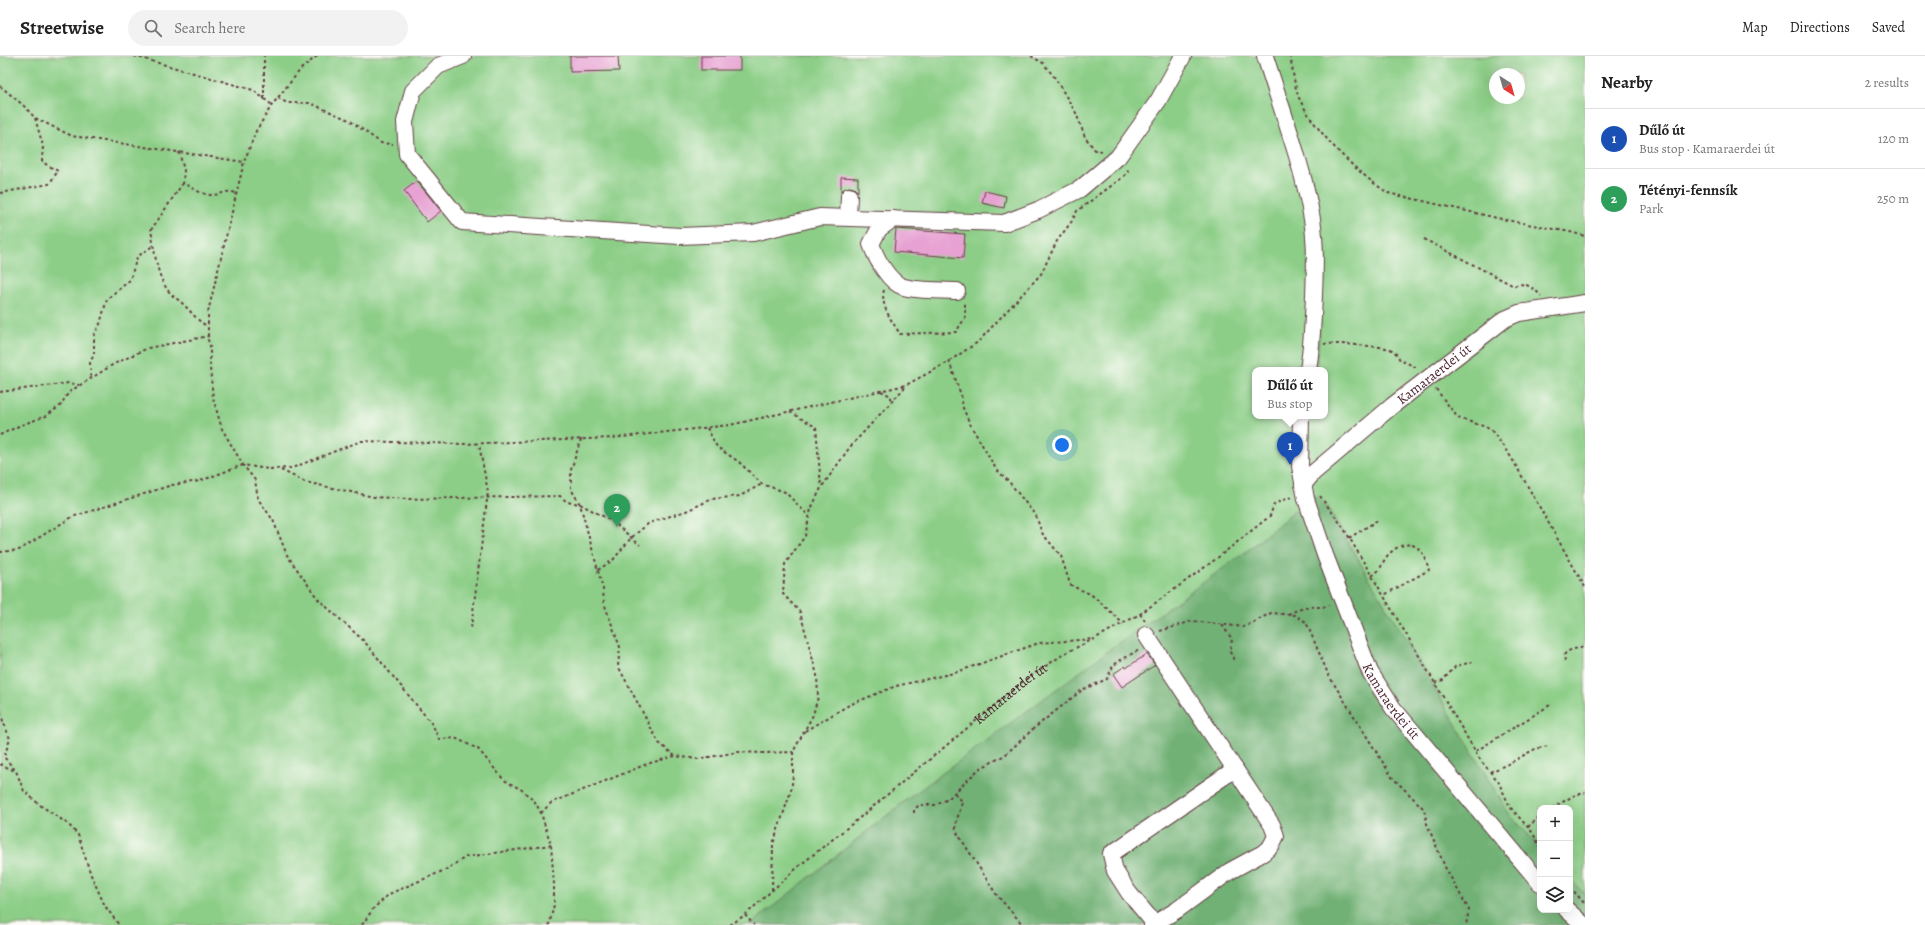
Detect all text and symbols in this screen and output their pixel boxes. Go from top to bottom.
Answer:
search box [128,10,408,46]
text: Streetwise [20,15,104,41]
icon: search [142,17,164,39]
text: Search here [174,18,245,38]
text: Map [1742,18,1768,37]
text: Directions [1790,18,1850,37]
text: Saved [1872,18,1905,37]
north arrow [1489,68,1525,104]
text: Nearby [1601,71,1652,94]
text: 2 results [1865,74,1909,91]
text: Dűlő út [1639,120,1685,140]
text: 1 [1612,130,1616,147]
text: 120 m [1878,130,1909,147]
text: Bus stop · Kamaraerdei út [1639,140,1775,157]
text: Tétényi-fennsík [1639,180,1738,200]
text: 2 [1611,190,1617,207]
text: 250 m [1877,190,1909,207]
text: Park [1639,200,1663,217]
street label: Kamaraerdei út [1393,339,1475,409]
popup [1252,367,1328,419]
text: Dűlő út [1267,375,1313,395]
text: Bus stop [1267,395,1312,412]
pin: 1 [1277,432,1303,465]
your location [1052,435,1072,455]
pin: 2 [604,494,630,527]
street label: Kamaraerdei út [969,658,1051,728]
street label: Kamaraerdei út [1358,660,1425,743]
map controls [1537,805,1573,913]
button: + [1537,805,1573,841]
button: − [1537,841,1573,877]
button: layers [1537,877,1573,913]

